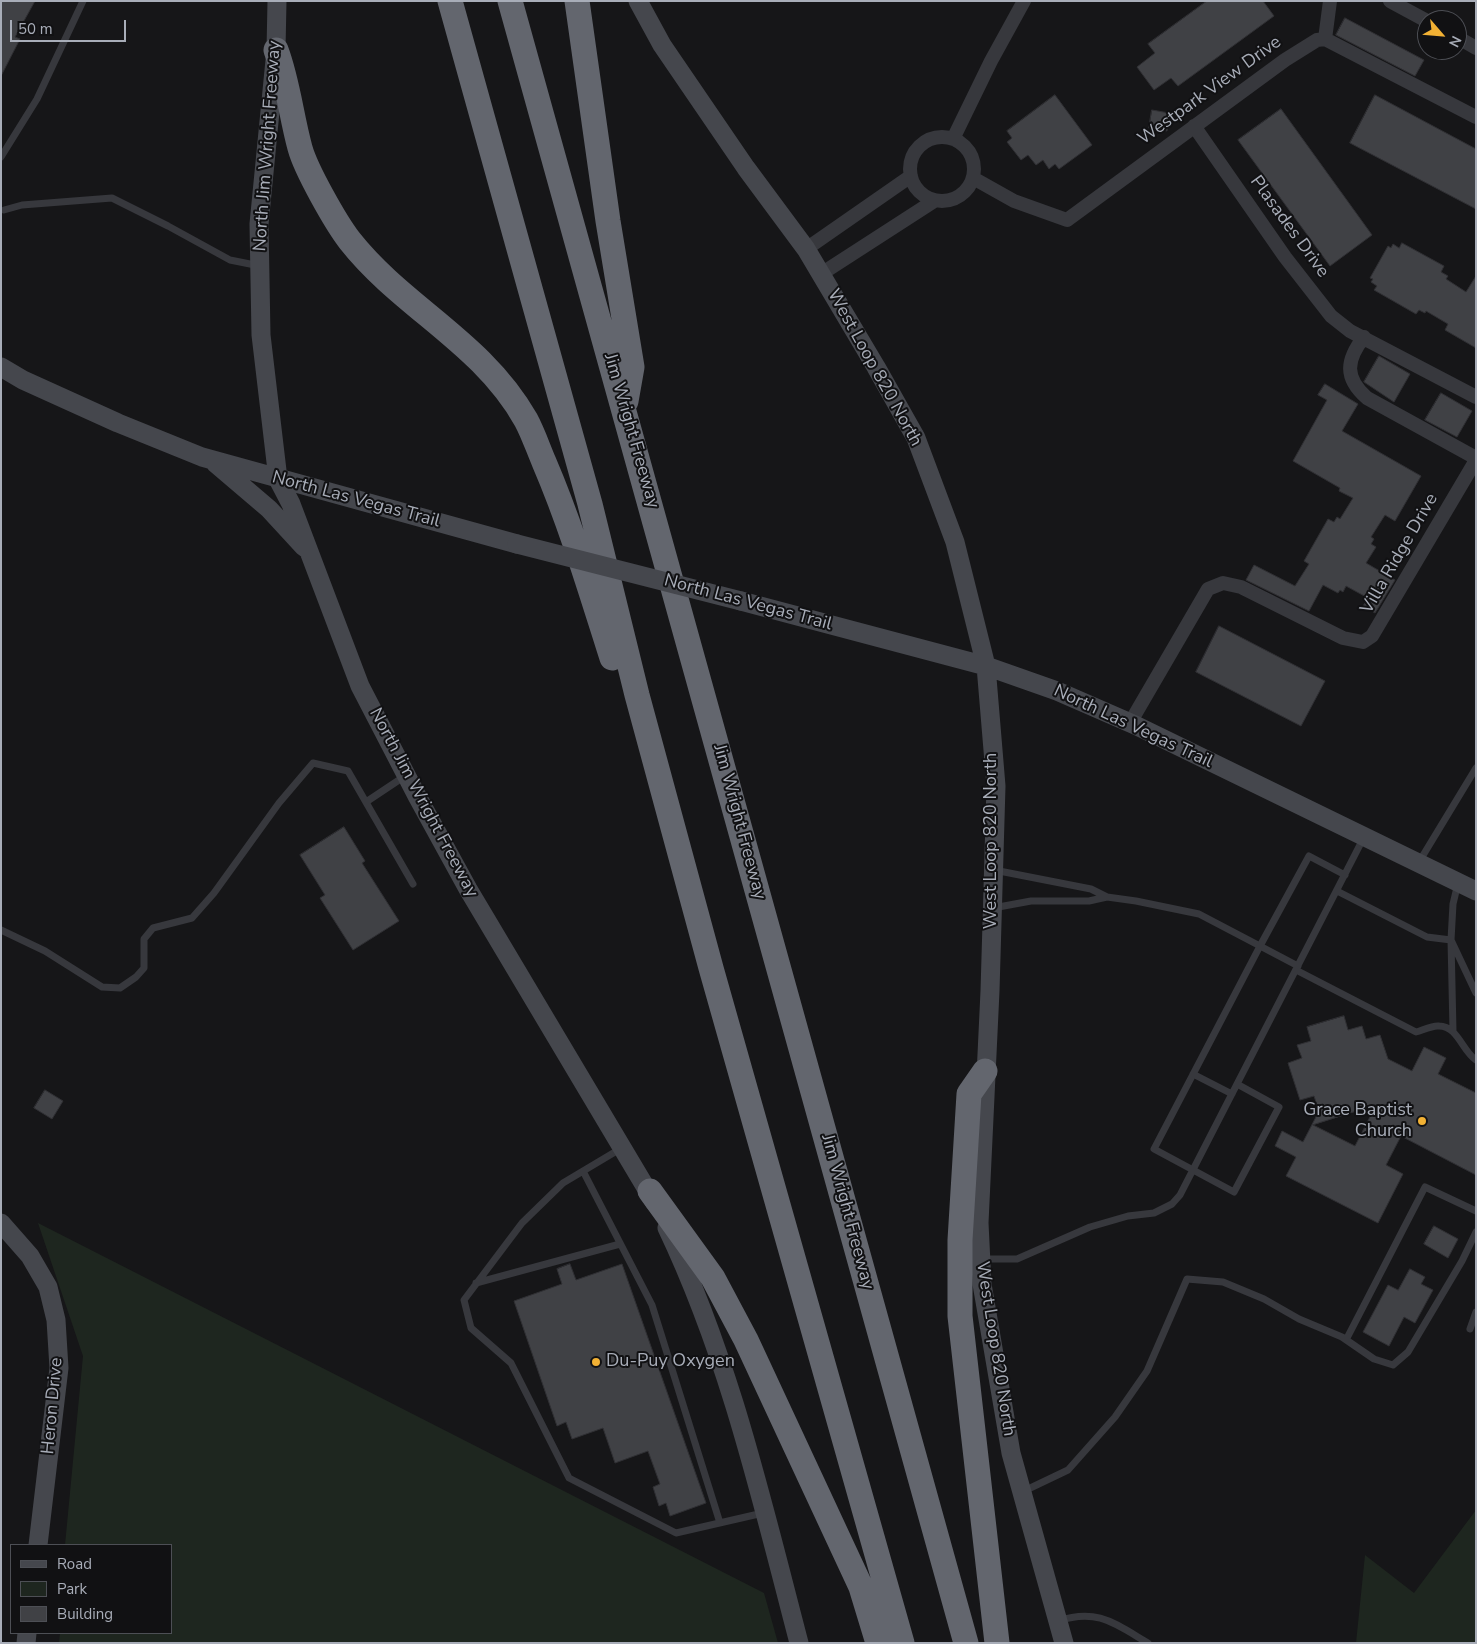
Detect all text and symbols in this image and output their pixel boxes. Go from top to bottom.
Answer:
scale bar [12,10,129,42]
north arrow [1417,10,1467,60]
text: 50 m [18,19,53,39]
street label: Westpark View Drive [1134,32,1286,150]
text: N [1444,33,1466,51]
street label: North Jim Wright Freeway [250,40,286,252]
street label: Plasades Drive [1245,172,1333,282]
street label: West Loop 820 North [822,286,926,450]
street label: Jim Wright Freeway [599,351,663,511]
street label: North Las Vegas Trail [270,467,442,533]
street label: Villa Ridge Drive [1357,490,1443,618]
street label: North Las Vegas Trail [662,570,834,636]
street label: North Las Vegas Trail [1050,681,1216,773]
street label: North Jim Wright Freeway [364,705,482,901]
street label: Jim Wright Freeway [708,742,770,902]
street label: West Loop 820 North [981,753,1003,929]
place label: Grace Baptist Church [1303,1100,1412,1142]
marker: Grace Baptist Church [1416,1115,1428,1127]
street label: Jim Wright Freeway [816,1132,878,1292]
street label: West Loop 820 North [971,1260,1019,1438]
place label: Du-Puy Oxygen [606,1351,735,1373]
marker: Du-Puy Oxygen [590,1356,602,1368]
street label: Heron Drive [38,1357,68,1455]
legend [10,1544,172,1634]
text: Road [57,1554,92,1574]
text: Park [57,1579,87,1599]
text: Building [57,1604,113,1624]

